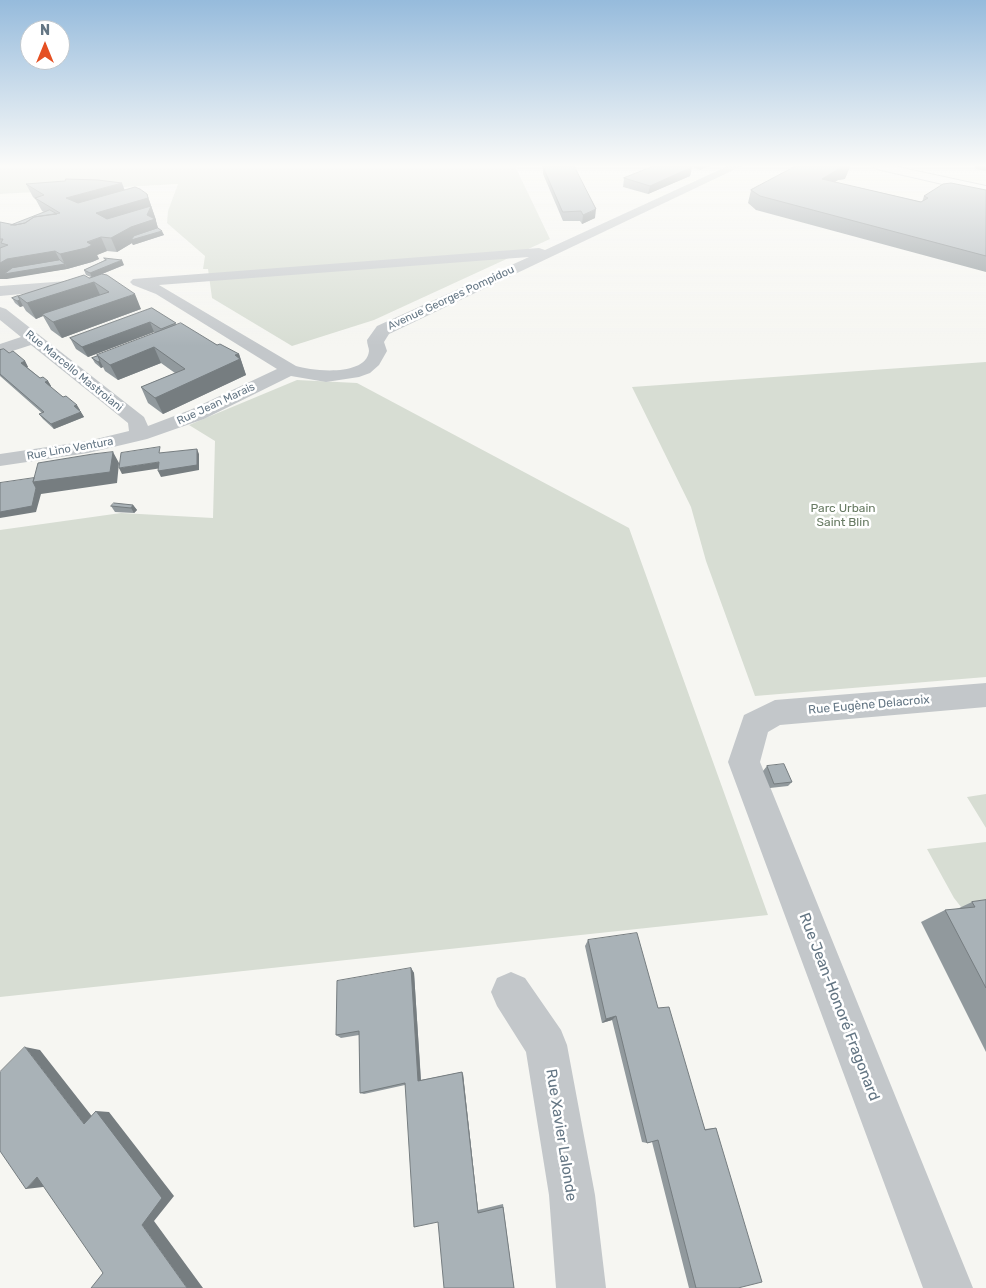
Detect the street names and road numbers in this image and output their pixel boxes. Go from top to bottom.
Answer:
street label: Avenue Georges Pompidou [386,263,516,333]
street label: Rue Marcello Mastroiani [23,328,125,414]
street label: Rue Jean Marais [175,380,257,428]
street label: Rue Lino Ventura [26,435,114,463]
street label: Rue Eugène Delacroix [808,693,930,717]
street label: Rue Jean-Honoré Fragonard [795,911,883,1103]
street label: Rue Xavier Lalonde [542,1068,580,1202]

